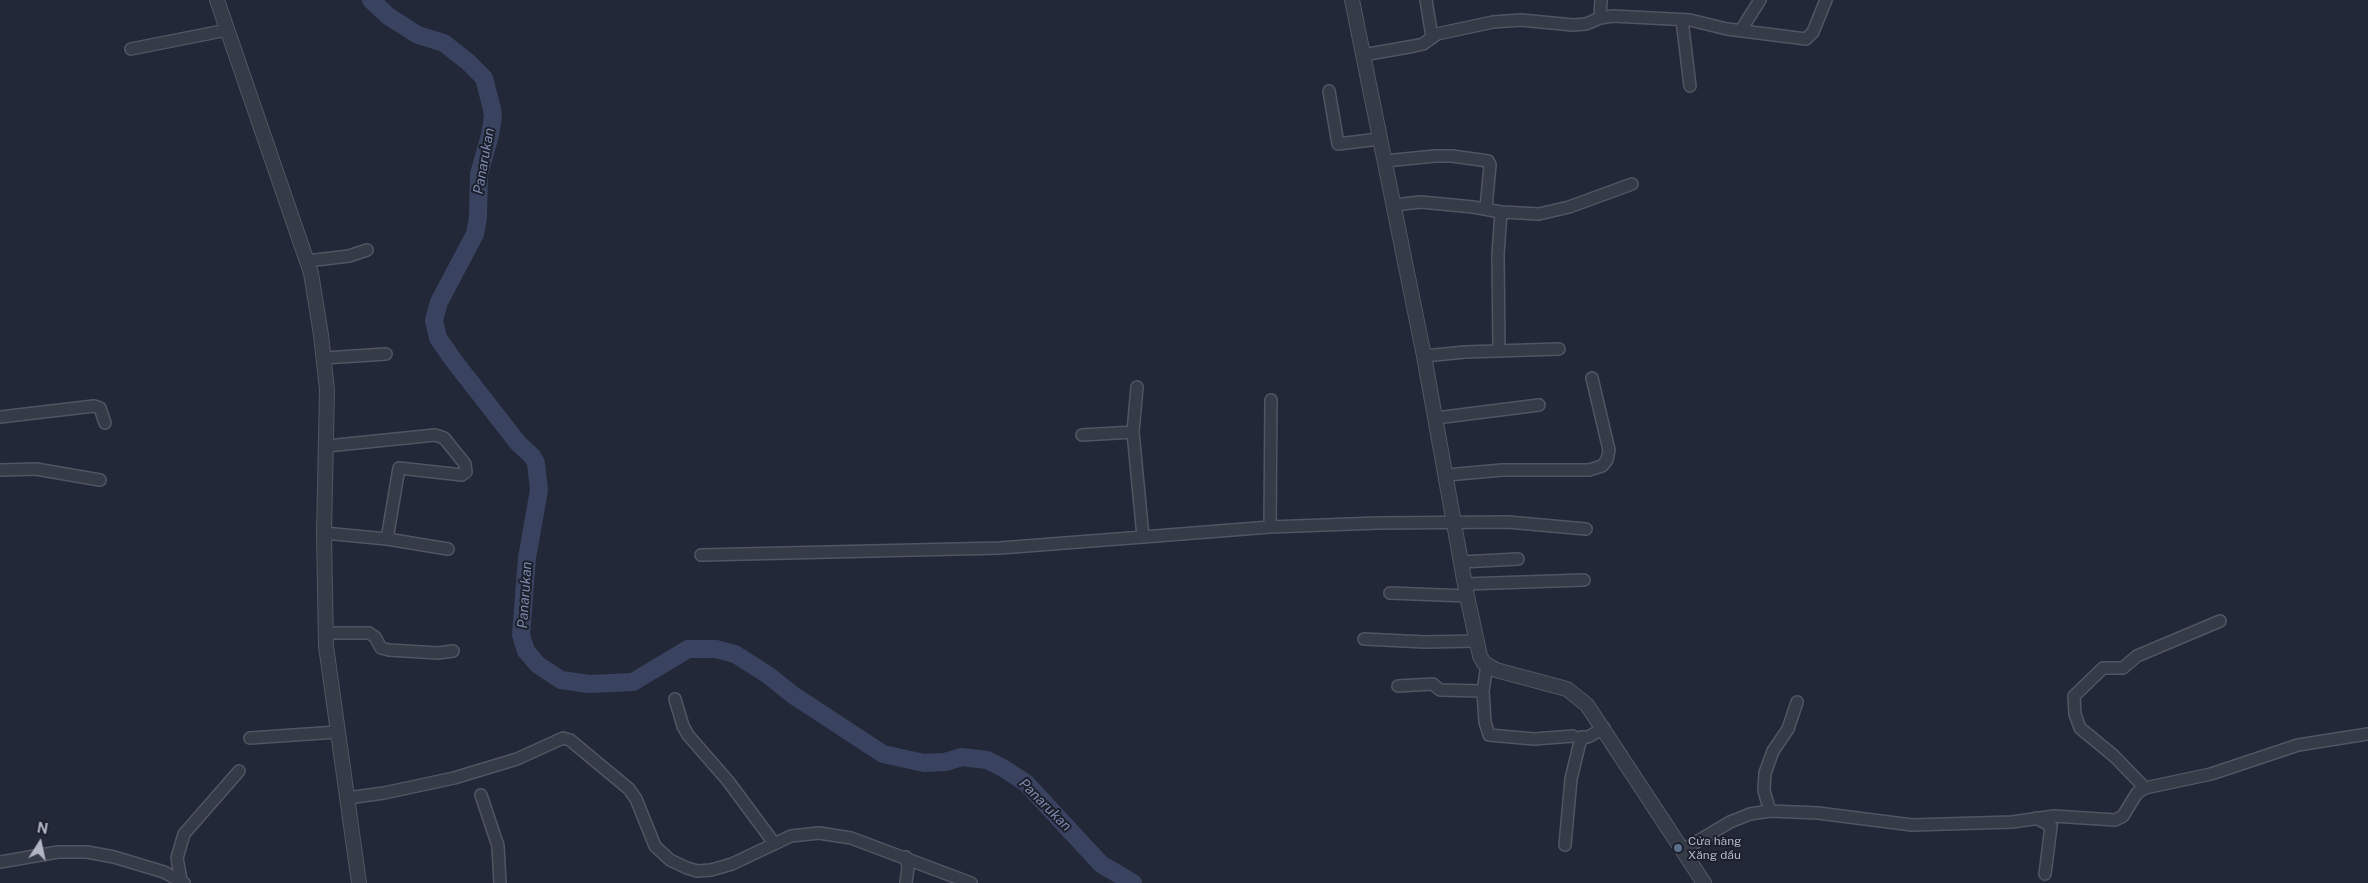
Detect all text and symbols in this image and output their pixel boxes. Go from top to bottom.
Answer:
water label: Panarukan [470,127,498,195]
water label: Panarukan [514,561,536,629]
water label: Panarukan [1015,775,1075,835]
north arrow [15,818,65,868]
text: N [36,819,49,837]
place label: Cửa hàng Xăng dầu [1688,834,1742,862]
marker: Cửa hàng Xăng dầu [1672,842,1684,854]

